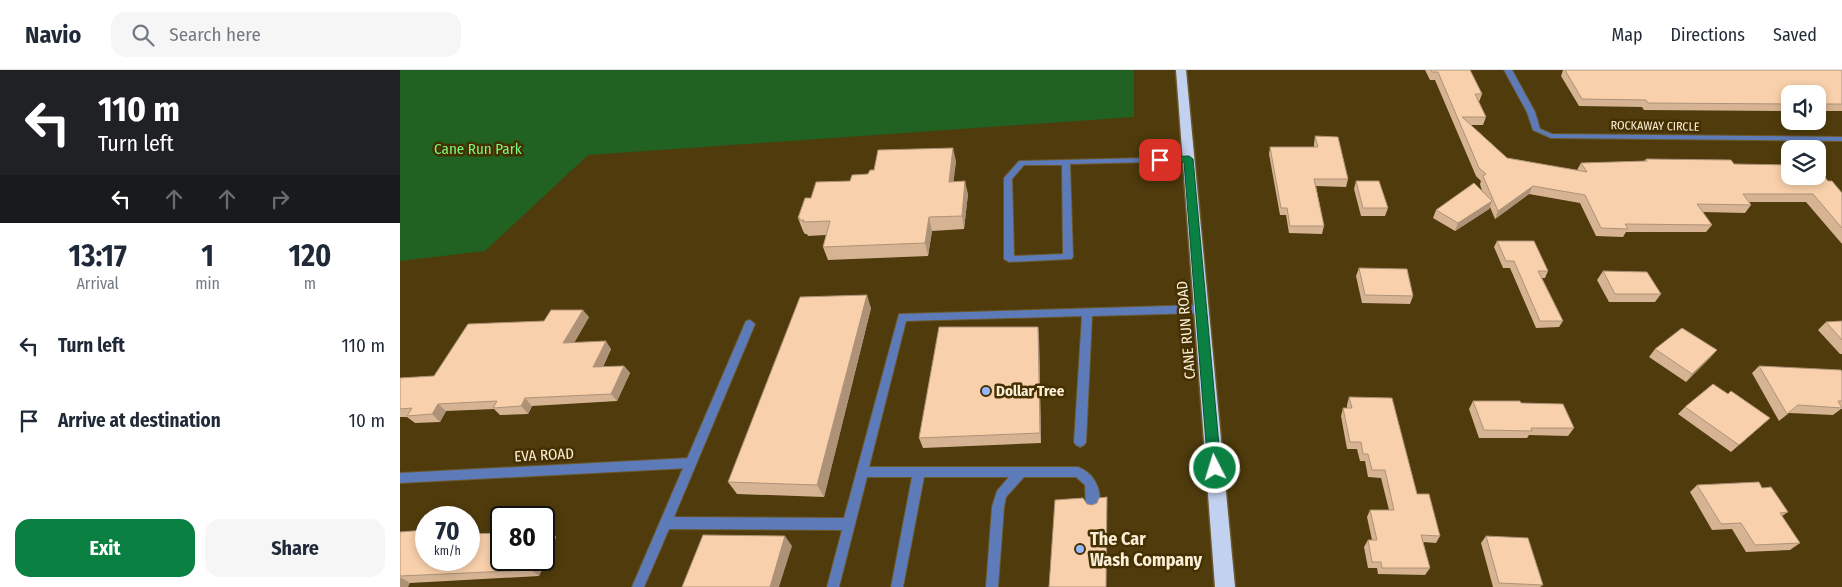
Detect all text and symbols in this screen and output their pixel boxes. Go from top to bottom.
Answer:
search box [111,12,461,57]
text: Navio [25,21,81,49]
icon: search [129,21,157,49]
text: Search here [169,23,261,46]
text: Map [1611,24,1643,46]
text: Directions [1671,24,1745,46]
text: Saved [1773,24,1817,46]
map controls [1781,85,1826,185]
button: sound [1781,85,1826,130]
text: 110 m [98,88,180,130]
icon: left [15,90,80,155]
street label: ROCKAWAY CIRCLE [1610,118,1700,134]
text: Turn left [98,130,174,157]
pin [1139,139,1181,181]
park label: Cane Run Park [434,140,522,158]
button: layers [1781,140,1826,185]
icon: arrive [1146,146,1174,174]
icon: left [107,185,135,213]
icon: ahead [160,185,188,213]
icon: ahead [213,185,241,213]
icon: right [266,185,294,213]
text: 13:17 [69,238,127,274]
text: 1 [201,238,214,274]
text: 120 [288,238,331,274]
text: Arrival [76,274,119,293]
text: min [195,274,220,293]
text: m [304,274,316,293]
street label: CANE RUN ROAD [1173,280,1199,380]
icon: left [15,332,43,360]
text: Turn left [58,334,125,357]
text: 110 m [341,334,385,357]
place label: Dollar Tree [996,382,1065,400]
marker: Dollar Tree [980,385,992,397]
icon: arrive [15,407,43,435]
text: Arrive at destination [58,409,221,432]
text: 10 m [349,409,385,432]
position arrow [1188,441,1240,493]
street label: EVA ROAD [514,444,574,466]
speed limit sign: 80 [490,506,555,571]
text: 70 [435,517,460,547]
button: Exit [15,519,195,577]
button: Share [205,519,385,577]
place label: The Car Wash Company [1090,528,1203,571]
marker: The Car Wash Company [1074,543,1086,555]
text: km/h [434,544,461,558]

